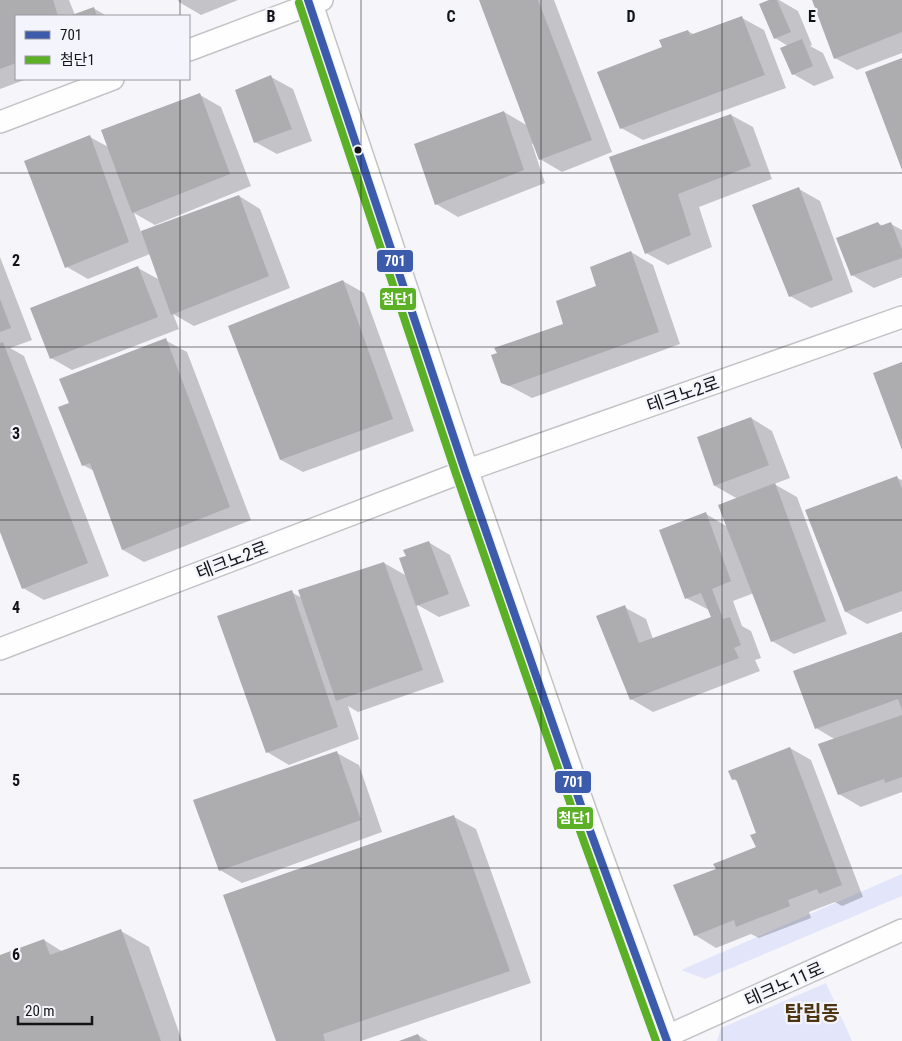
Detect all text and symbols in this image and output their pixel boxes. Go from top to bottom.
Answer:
text: B [267,7,276,26]
text: C [446,7,456,26]
text: D [626,7,636,26]
text: E [808,7,816,26]
legend [15,15,190,80]
text: 701 [60,26,82,44]
text: 첨단1 [60,51,95,69]
unlabelled marker [353,145,363,155]
line badge: 701 [376,249,414,273]
text: 2 [12,251,20,270]
text: 701 [384,253,406,269]
line badge: 첨단1 [379,287,417,311]
text: 첨단1 [382,291,414,307]
street label: 테크노2로 [644,372,722,416]
text: 3 [12,424,20,443]
street label: 테크노2로 [193,537,271,583]
text: 4 [12,598,20,617]
line badge: 701 [554,770,592,794]
text: 5 [12,771,20,790]
text: 701 [562,774,584,790]
line badge: 첨단1 [556,806,594,830]
text: 첨단1 [559,810,591,826]
text: 6 [12,945,20,964]
street label: 테크노11로 [741,957,827,1011]
scale bar [18,994,91,1026]
district label: 탑립동 [784,1001,840,1025]
text: 20 m [25,1002,55,1020]

